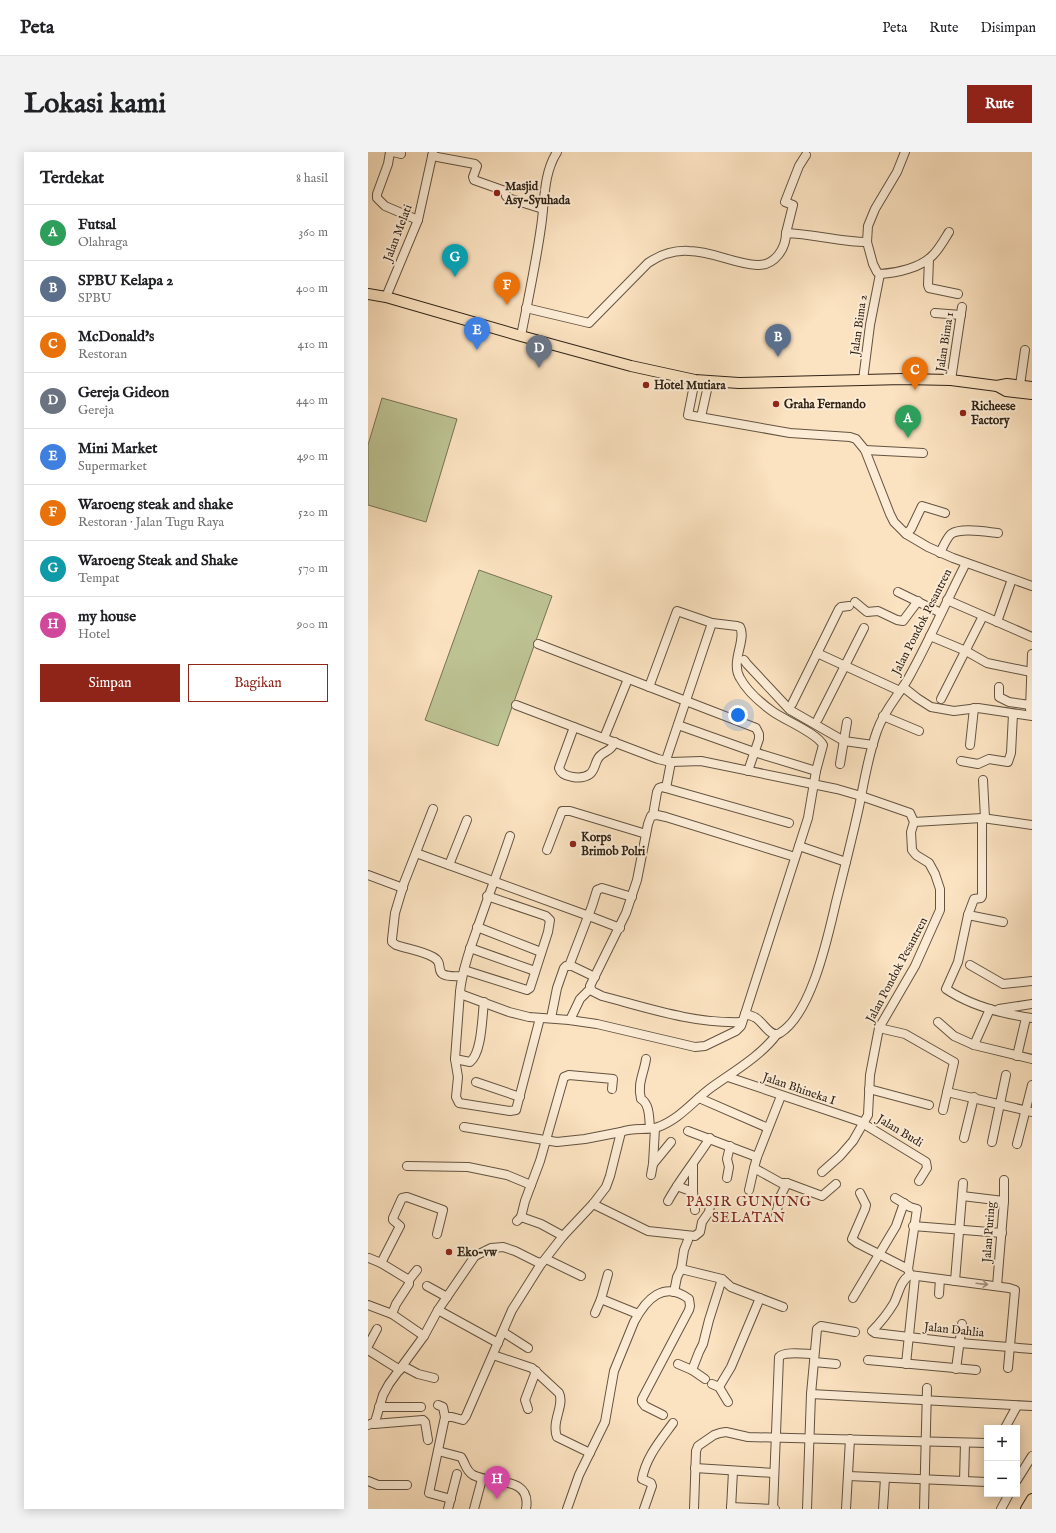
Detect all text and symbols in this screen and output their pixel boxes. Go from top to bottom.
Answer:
text: Peta [20,16,54,40]
text: Peta [882,19,907,37]
text: Rute [929,19,958,37]
text: Disimpan [980,19,1036,37]
button: Rute [967,85,1032,123]
text: Lokasi kami [24,87,166,122]
text: Terdekat [40,168,104,189]
text: 8 hasil [296,170,328,187]
place label: Masjid Asy-Syuhada [504,179,571,209]
marker: Masjid Asy-Syuhada [492,188,502,198]
street label: Jalan Melati [380,202,417,266]
text: Futsal [78,215,116,234]
text: A [49,224,57,241]
text: 360 m [298,224,328,241]
text: Olahraga [78,234,128,251]
pin: G [442,244,468,277]
text: SPBU Kelapa 2 [78,271,173,290]
pin: F [494,272,520,305]
text: B [49,280,57,297]
text: 400 m [296,280,328,297]
text: SPBU [78,290,112,307]
street label: Jalan Bima 2 [847,293,872,358]
street label: Jalan Bima 1 [933,311,958,375]
pin: E [464,317,490,350]
pin: B [765,324,791,357]
text: McDonald's [78,327,154,346]
pin: D [526,335,552,368]
text: C [48,336,58,353]
text: 410 m [298,336,328,353]
text: Restoran [78,346,127,363]
pin: C [902,357,928,390]
place label: Hotel Mutiara [654,378,726,393]
marker: Hotel Mutiara [641,380,651,390]
text: Gereja Gideon [78,383,169,402]
text: D [48,392,58,409]
text: 440 m [296,392,328,409]
place label: Graha Fernando [784,397,866,412]
marker: Graha Fernando [771,399,781,409]
place label: Richeese Factory [971,399,1016,429]
text: Gereja [78,402,114,419]
pin: A [895,405,921,438]
marker: Richeese Factory [958,408,968,418]
text: Mini Market [78,439,157,458]
text: E [48,448,58,465]
text: 490 m [297,448,328,465]
text: Supermarket [78,458,147,475]
text: Waroeng steak and shake [78,495,233,514]
text: F [49,504,57,521]
text: 520 m [298,504,328,521]
text: Restoran · Jalan Tugu Raya [78,514,224,531]
text: Waroeng Steak and Shake [78,551,238,570]
text: G [48,560,58,577]
text: 570 m [298,560,328,577]
street label: Jalan Pondok Pesantren [888,566,956,680]
text: Tempat [78,570,119,587]
text: my house [78,607,136,626]
text: H [47,616,59,633]
text: 900 m [297,616,328,633]
text: Hotel [78,626,110,643]
button: Simpan [40,664,180,702]
button: Bagikan [188,664,328,702]
your location [728,705,748,725]
place label: Korps Brimob Polri [581,830,646,859]
marker: Korps Brimob Polri [568,839,578,849]
street label: Jalan Pondok Pesantren [862,914,932,1027]
street label: Jalan Bhineka I [758,1069,837,1109]
street label: Jalan Budi [872,1110,926,1151]
district label: PASIR GUNUNG SELATAN [686,1193,812,1227]
street label: Jalan Puring [979,1201,1000,1265]
place label: Eko-vw [457,1245,498,1260]
marker: Eko-vw [444,1247,454,1257]
one-way arrow [975,1280,988,1288]
street label: Jalan Dahlia [921,1319,985,1342]
map controls [984,1425,1020,1497]
button: + [984,1425,1020,1461]
button: − [984,1461,1020,1497]
pin: H [484,1466,510,1499]

